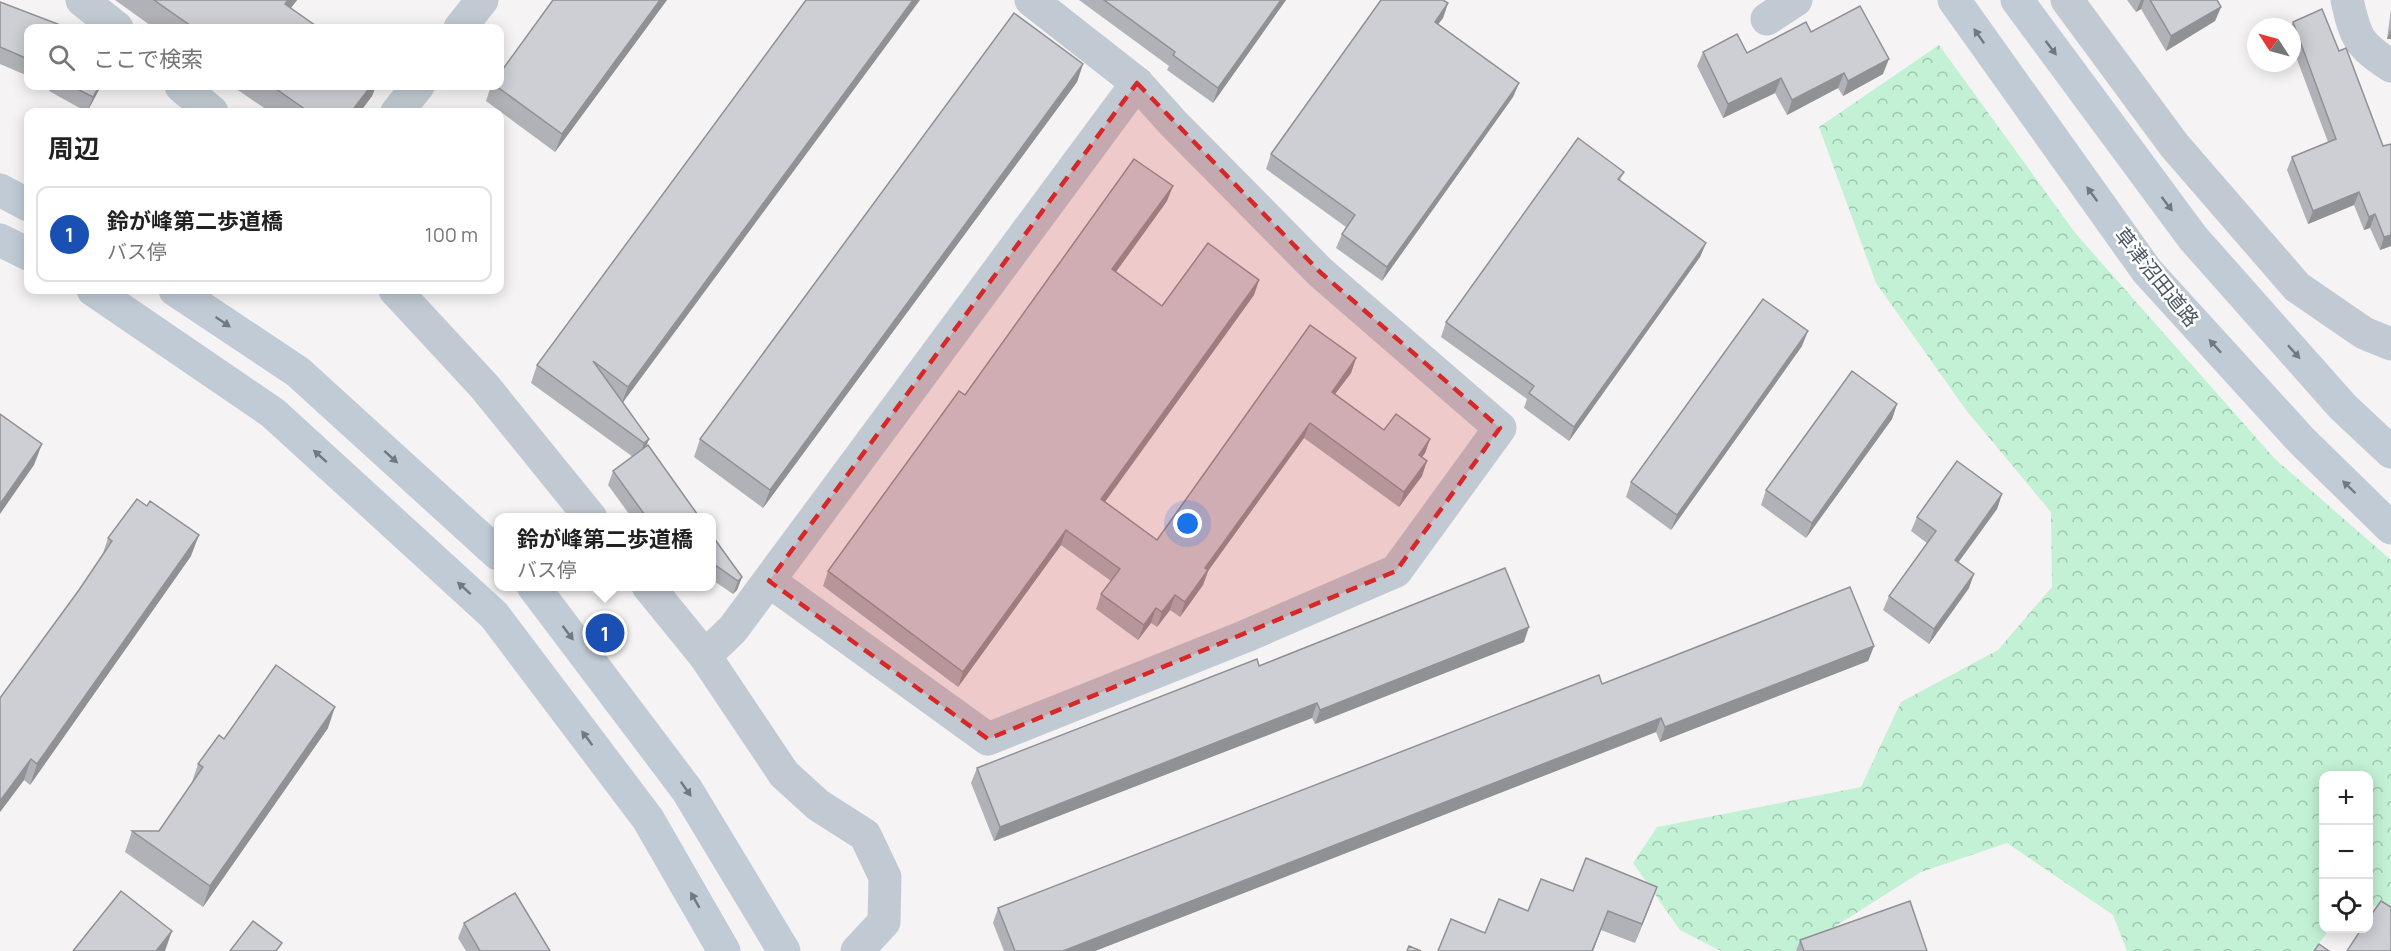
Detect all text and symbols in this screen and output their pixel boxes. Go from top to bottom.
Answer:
north arrow [2247,18,2301,72]
search box [24,24,504,90]
one-way arrow [1973,28,1985,44]
one-way arrow [2045,39,2057,55]
icon: search [45,41,78,74]
text: ここで検索 [93,44,203,74]
text: 周辺 [48,130,100,166]
one-way arrow [2087,187,2099,202]
one-way arrow [2161,196,2174,212]
text: 鈴が峰第二歩道橋 [107,206,283,236]
text: 1 [65,221,74,248]
text: 100 m [425,221,478,248]
street label: 草津沼田道路 [2109,222,2205,332]
text: バス停 [107,238,167,265]
one-way arrow [215,316,231,328]
one-way arrow [2208,338,2222,353]
one-way arrow [2287,344,2300,359]
one-way arrow [313,449,328,463]
one-way arrow [384,450,399,464]
one-way arrow [2343,481,2357,495]
your location [1173,509,1202,538]
popup [494,513,716,591]
text: 鈴が峰第二歩道橋 [517,524,693,554]
text: バス停 [517,556,577,583]
one-way arrow [457,581,472,595]
pin: 1 [586,610,624,656]
one-way arrow [562,626,574,641]
one-way arrow [582,731,594,746]
map controls [2319,771,2373,933]
button: + [2319,771,2373,825]
one-way arrow [680,781,691,797]
button: − [2319,825,2373,879]
button: locate [2319,879,2373,933]
one-way arrow [690,891,700,908]

